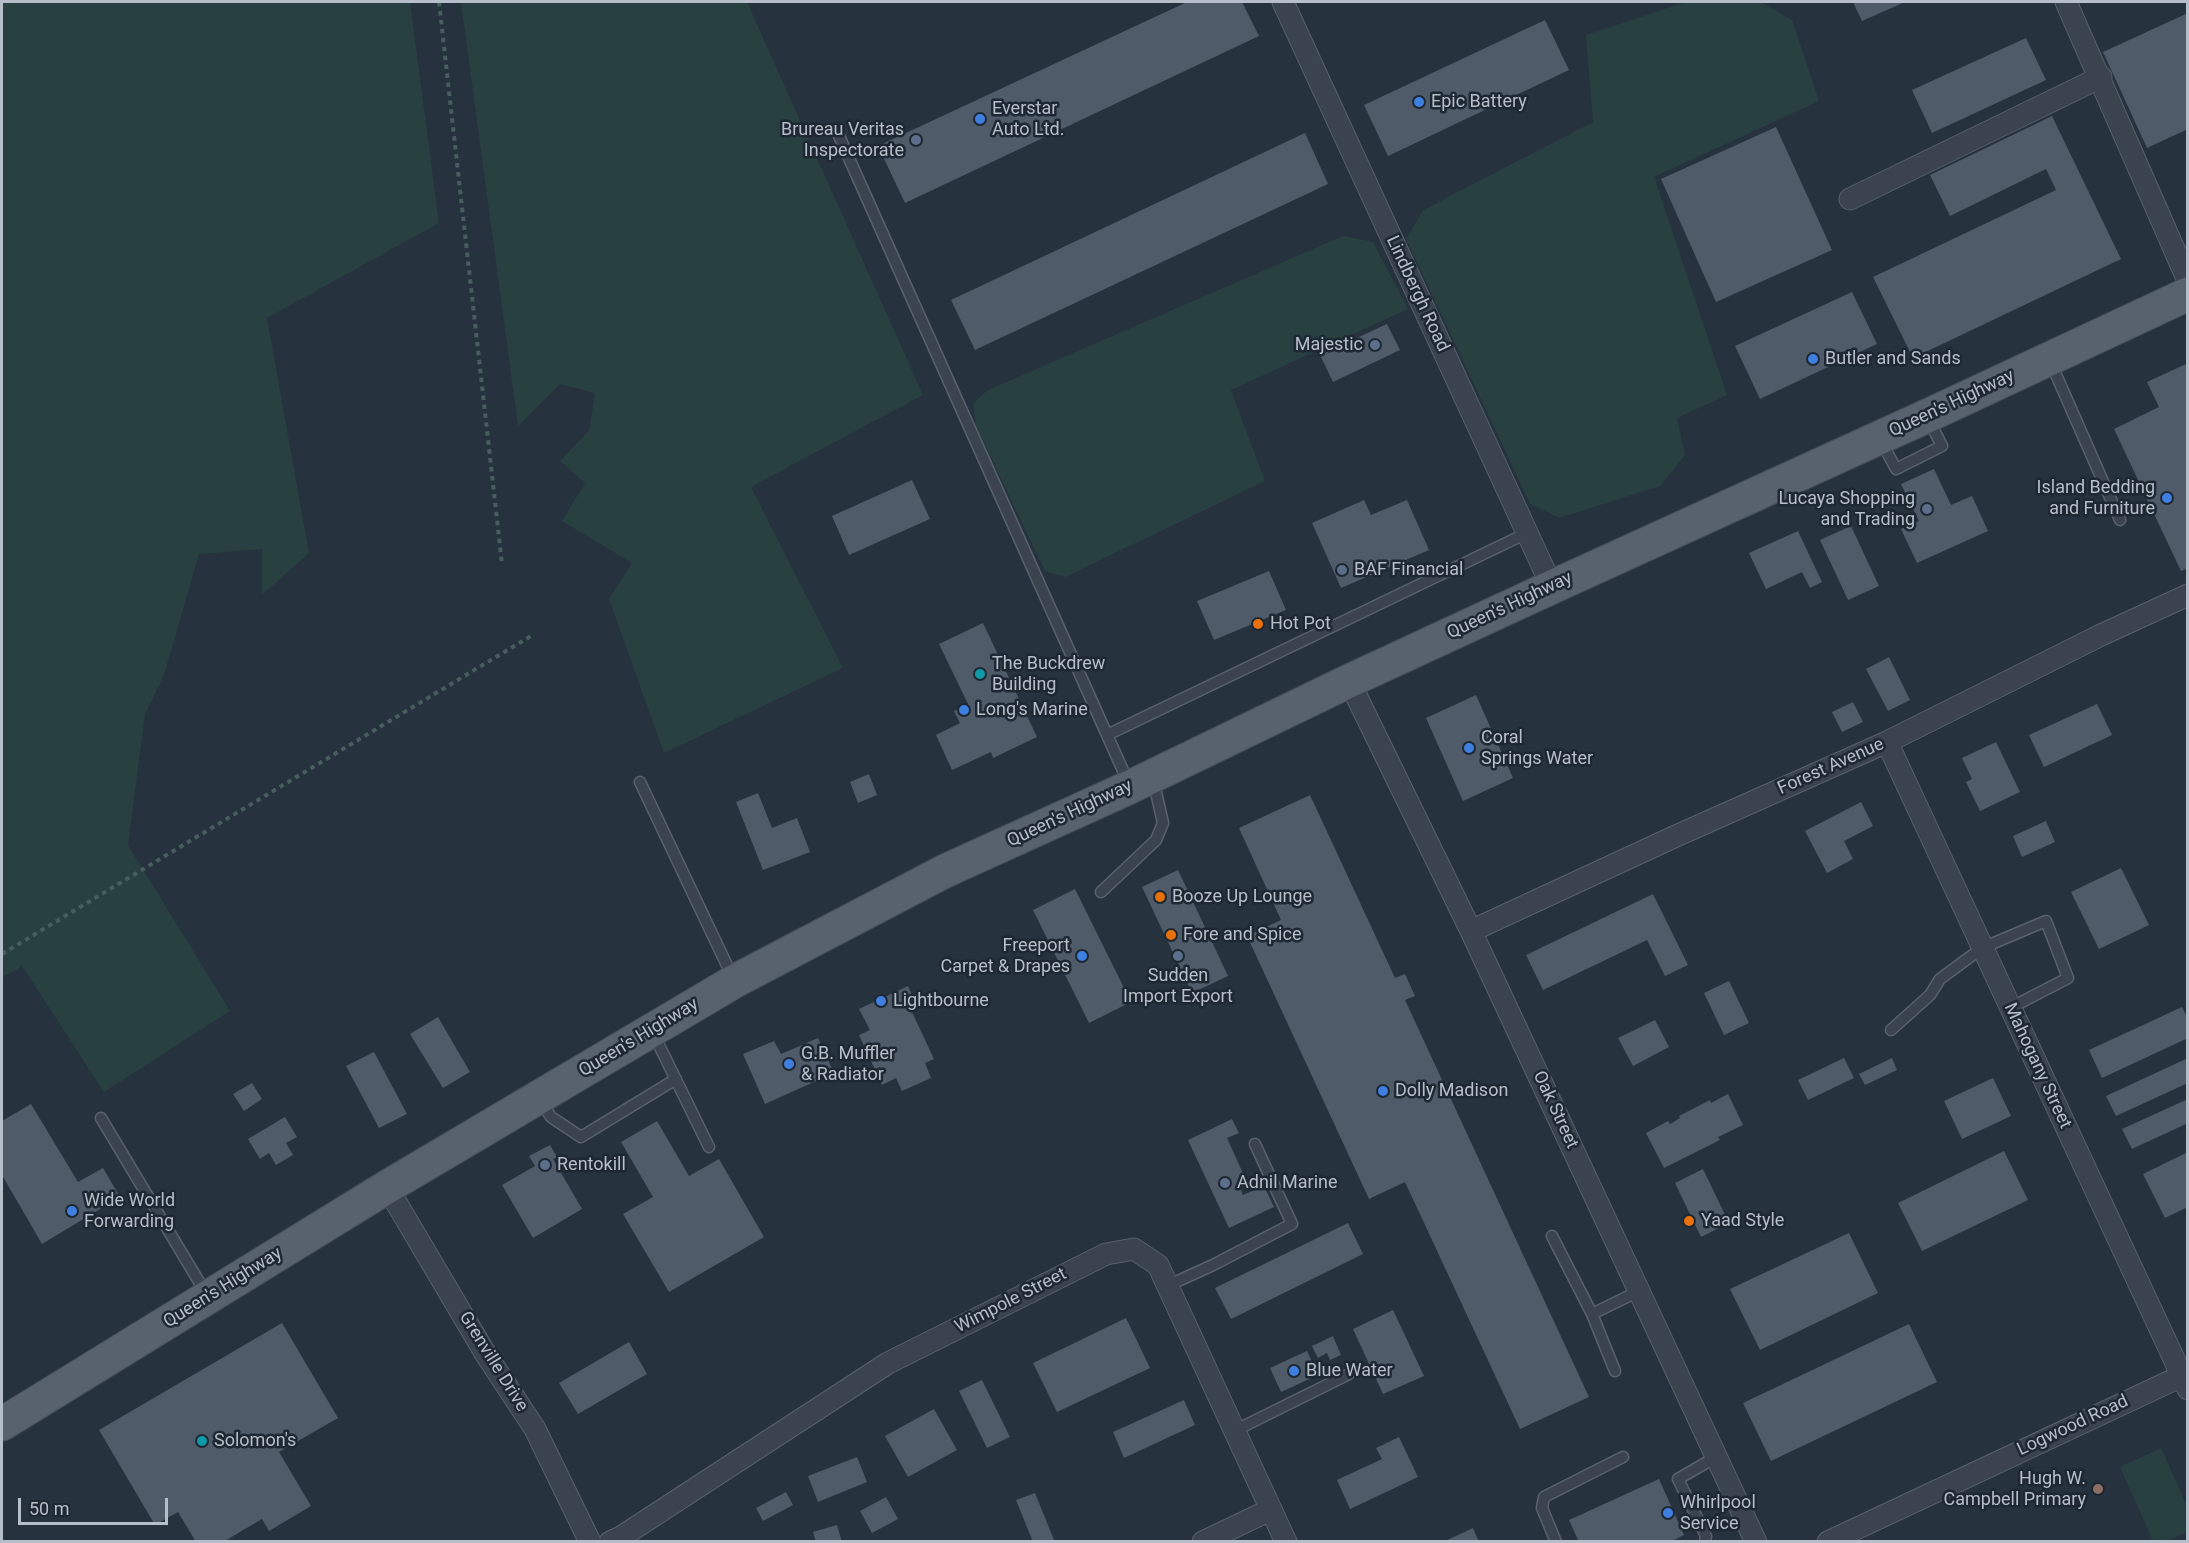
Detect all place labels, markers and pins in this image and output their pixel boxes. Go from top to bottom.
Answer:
place label: Epic Battery [1431,91,1527,113]
marker: Epic Battery [1412,95,1426,109]
place label: Everstar Auto Ltd. [992,98,1064,140]
marker: Everstar Auto Ltd. [973,112,987,126]
place label: Brureau Veritas Inspectorate [781,119,904,162]
marker: Brureau Veritas Inspectorate [909,133,923,147]
place label: Majestic [1295,334,1363,356]
marker: Majestic [1368,338,1382,352]
place label: Butler and Sands [1825,348,1961,370]
marker: Butler and Sands [1806,352,1820,366]
place label: Island Bedding and Furniture [2037,477,2155,520]
place label: Lucaya Shopping and Trading [1779,488,1915,530]
marker: Island Bedding and Furniture [2160,491,2174,505]
marker: Lucaya Shopping and Trading [1920,502,1934,516]
place label: BAF Financial [1354,559,1463,581]
marker: BAF Financial [1335,563,1349,577]
place label: Hot Pot [1270,613,1331,635]
marker: Hot Pot [1251,617,1265,631]
place label: The Buckdrew Building [992,653,1105,696]
marker: The Buckdrew Building [973,667,987,681]
place label: Long's Marine [976,699,1088,721]
marker: Long's Marine [957,703,971,717]
place label: Coral Springs Water [1481,727,1593,770]
marker: Coral Springs Water [1462,741,1476,755]
place label: Booze Up Lounge [1172,886,1312,908]
marker: Booze Up Lounge [1153,890,1167,904]
place label: Fore and Spice [1183,924,1301,946]
marker: Fore and Spice [1164,928,1178,942]
place label: Freeport Carpet & Drapes [940,935,1070,978]
marker: Freeport Carpet & Drapes [1075,949,1089,963]
marker: Sudden Import Export [1171,949,1185,963]
place label: Sudden Import Export [1123,965,1233,1008]
place label: Lightbourne [893,990,989,1012]
marker: Lightbourne [874,994,888,1008]
place label: G.B. Muffler & Radiator [801,1043,895,1086]
marker: G.B. Muffler & Radiator [782,1057,796,1071]
place label: Dolly Madison [1395,1080,1508,1102]
marker: Dolly Madison [1376,1084,1390,1098]
place label: Rentokill [557,1154,626,1176]
marker: Rentokill [538,1158,552,1172]
place label: Adnil Marine [1237,1172,1338,1194]
marker: Adnil Marine [1218,1176,1232,1190]
place label: Wide World Forwarding [84,1190,175,1232]
marker: Wide World Forwarding [65,1204,79,1218]
place label: Yaad Style [1701,1210,1784,1232]
marker: Yaad Style [1682,1214,1696,1228]
place label: Blue Water [1306,1360,1393,1382]
marker: Blue Water [1287,1364,1301,1378]
place label: Solomon's [214,1430,296,1452]
marker: Solomon's [195,1434,209,1448]
place label: Hugh W. Campbell Primary [1944,1468,2086,1510]
marker: Hugh W. Campbell Primary [2091,1482,2105,1496]
place label: Whirlpool Service [1680,1492,1756,1534]
marker: Whirlpool Service [1661,1506,1675,1520]

